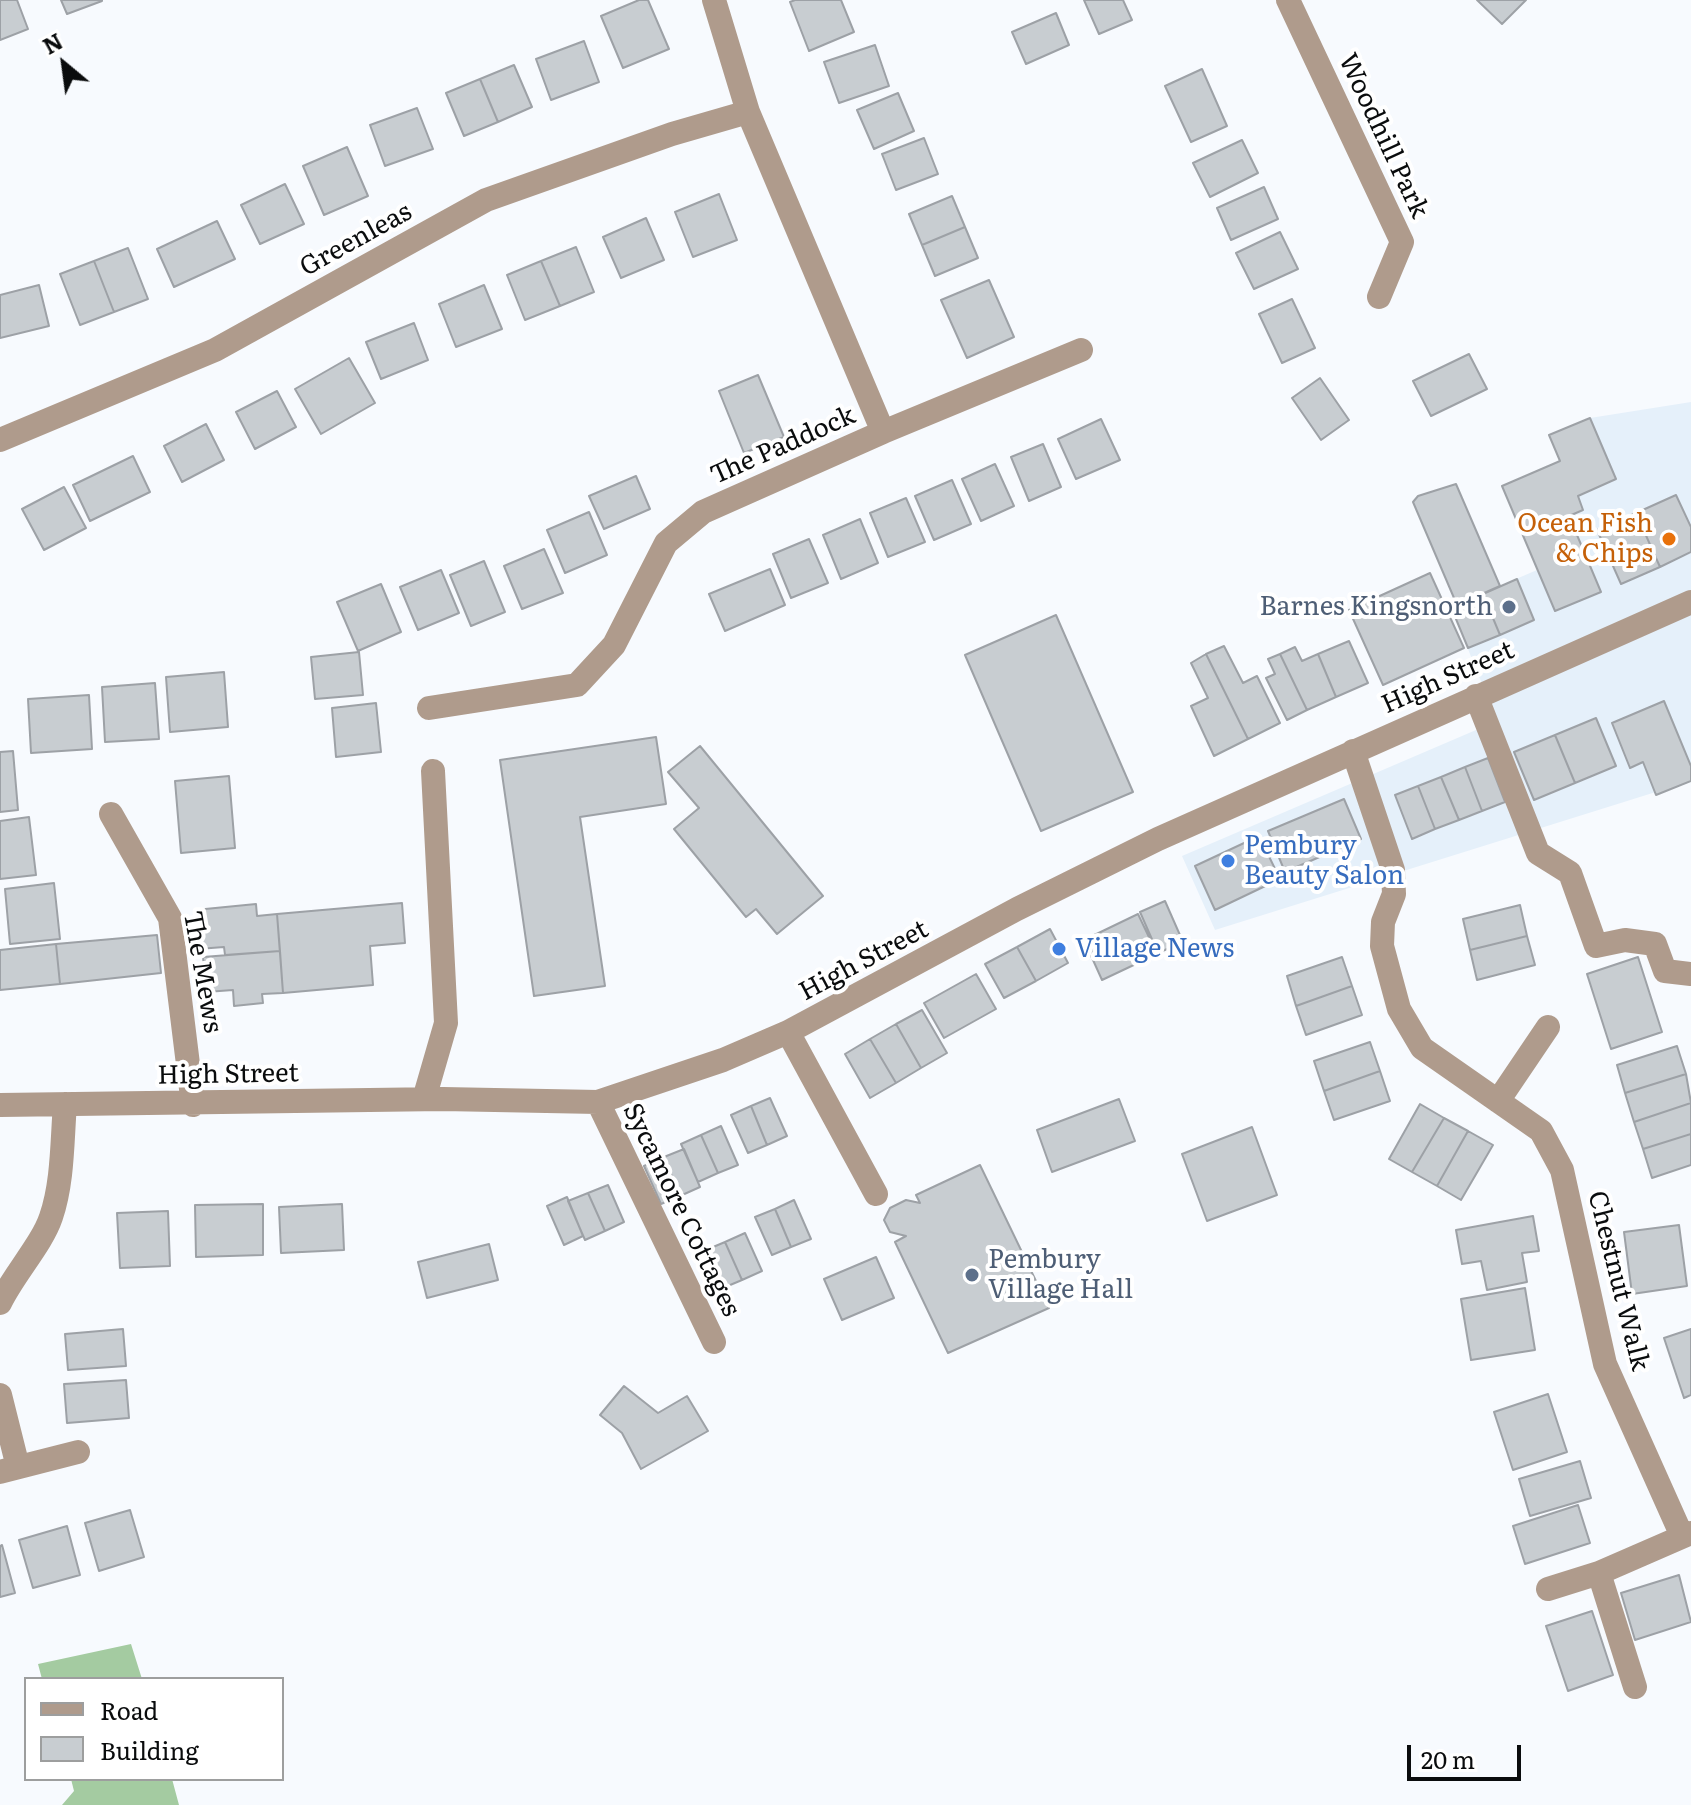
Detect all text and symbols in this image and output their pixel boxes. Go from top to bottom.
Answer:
north arrow [24,24,104,104]
text: N [36,24,68,61]
street label: Woodhill Park [1331,49,1435,223]
street label: Greenleas [295,197,417,283]
street label: The Paddock [706,400,860,492]
place label: Ocean Fish & Chips [1517,508,1653,570]
marker: Ocean Fish & Chips [1660,530,1678,548]
place label: Barnes Kingsnorth [1259,591,1493,623]
marker: Barnes Kingsnorth [1500,598,1518,616]
street label: High Street [1377,635,1519,721]
place label: Pembury Beauty Salon [1244,830,1404,892]
marker: Pembury Beauty Salon [1219,852,1237,870]
street label: The Mews [176,909,228,1035]
street label: High Street [794,914,934,1008]
place label: Village News [1075,933,1234,965]
marker: Village News [1050,940,1068,958]
street label: High Street [157,1058,299,1092]
street label: Sycamore Cottages [616,1098,746,1322]
street label: Chestnut Walk [1581,1188,1655,1374]
place label: Pembury Village Hall [988,1244,1133,1306]
marker: Pembury Village Hall [963,1266,981,1284]
legend [24,1677,284,1781]
text: Road [100,1692,158,1727]
scale bar [1411,1729,1525,1779]
text: Building [100,1732,199,1767]
text: 20 m [1421,1741,1475,1776]

